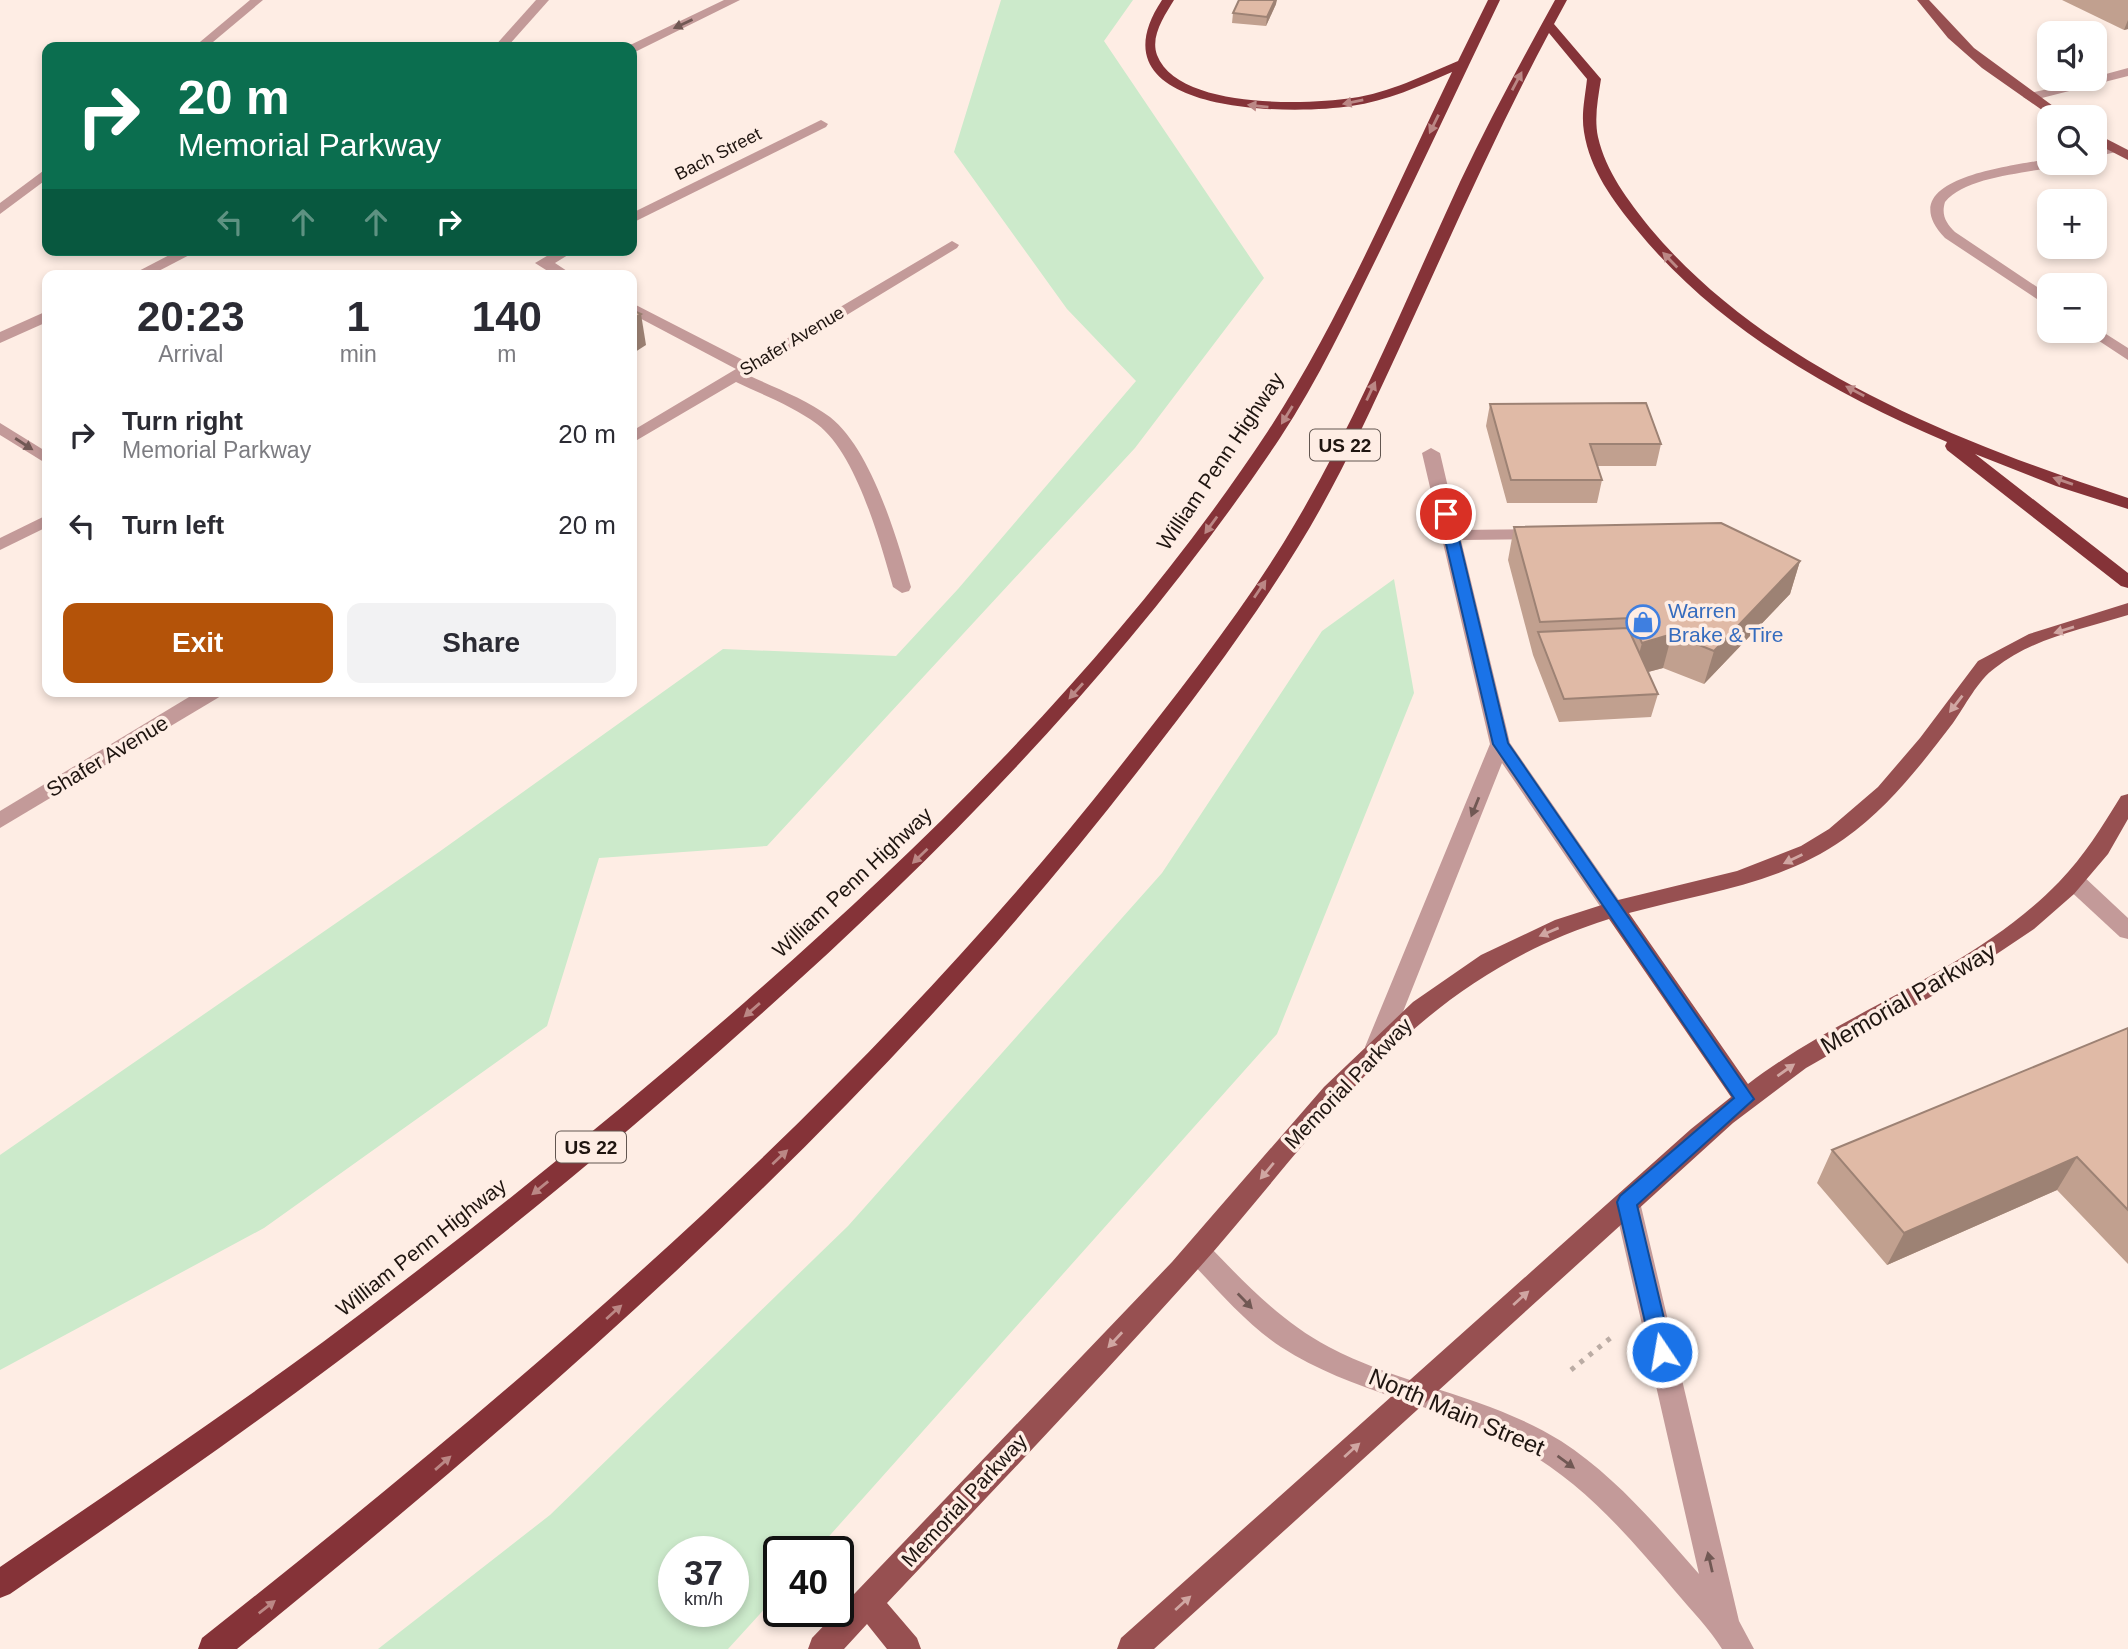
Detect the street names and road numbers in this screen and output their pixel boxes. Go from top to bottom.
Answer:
street label: Bach Street [672,124,764,184]
street label: Shafer Avenue [736,302,848,380]
street label: William Penn Highway [1152,368,1288,554]
road number: US 22 [1310,430,1380,460]
street label: Shafer Avenue [42,711,172,801]
street label: William Penn Highway [768,802,937,962]
street label: Memorial Parkway [1816,937,2000,1059]
street label: Memorial Parkway [1280,1013,1417,1153]
road number: US 22 [556,1132,626,1162]
street label: William Penn Highway [332,1173,511,1320]
street label: North Main Street [1365,1363,1549,1461]
street label: Memorial Parkway [897,1429,1032,1571]

